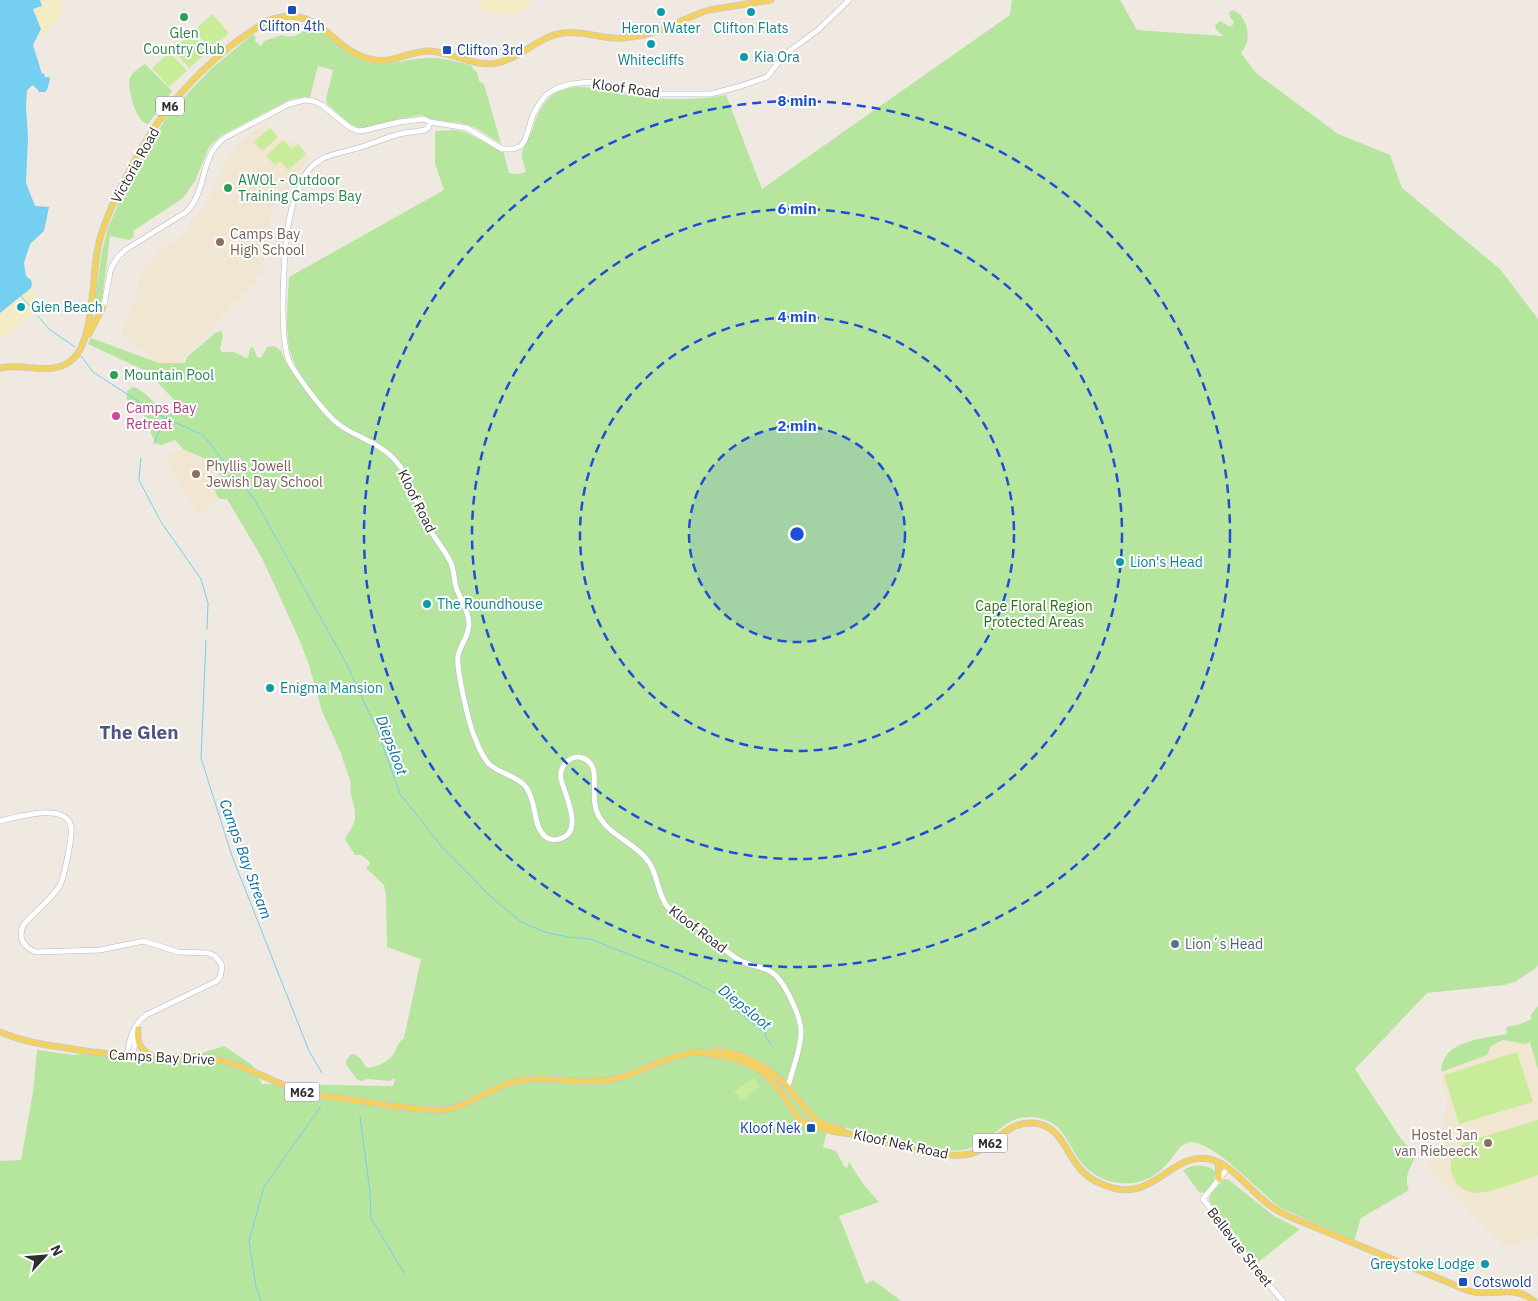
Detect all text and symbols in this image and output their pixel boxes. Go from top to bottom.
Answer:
marker: Clifton 4th [286,4,298,16]
marker: Heron Water [655,6,667,18]
marker: Clifton Flats [745,6,757,18]
marker: Glen Country Club [178,11,190,23]
place label: Clifton 4th [259,17,325,35]
place label: Heron Water [621,19,701,37]
place label: Clifton Flats [713,19,789,37]
place label: Glen Country Club [143,24,225,58]
marker: Whitecliffs [645,38,657,50]
place label: Clifton 3rd [457,41,523,59]
marker: Clifton 3rd [441,44,453,56]
place label: Kia Ora [754,48,800,66]
place label: Whitecliffs [618,51,685,69]
marker: Kia Ora [738,51,750,63]
street label: Kloof Road [591,74,661,102]
text: 8 min [777,91,817,110]
road number: M6 [156,96,184,115]
street label: Victoria Road [107,124,163,206]
place label: AWOL - Outdoor Training Camps Bay [238,171,362,205]
marker: AWOL - Outdoor Training Camps Bay [222,182,234,194]
text: 6 min [777,199,817,218]
place label: Camps Bay High School [230,225,305,259]
marker: Camps Bay High School [214,236,226,248]
place label: Glen Beach [31,298,103,316]
marker: Glen Beach [15,301,27,313]
text: 4 min [777,307,817,326]
place label: Mountain Pool [124,366,214,384]
marker: Mountain Pool [108,369,120,381]
place label: Camps Bay Retreat [126,399,196,433]
marker: Camps Bay Retreat [110,410,122,422]
text: 2 min [777,416,817,435]
place label: Phyllis Jowell Jewish Day School [206,457,323,491]
street label: Kloof Road [394,466,440,536]
marker: Phyllis Jowell Jewish Day School [190,468,202,480]
centre of rings [788,525,806,543]
place label: Lion's Head [1130,553,1203,571]
marker: Lion's Head [1114,556,1126,568]
place label: The Roundhouse [437,595,543,613]
park label: Cape Floral Region Protected Areas [975,597,1093,631]
marker: The Roundhouse [421,598,433,610]
place label: Enigma Mansion [280,679,383,697]
marker: Enigma Mansion [264,682,276,694]
water label: Diepsloot [372,713,412,779]
district label: The Glen [99,720,179,744]
water label: Camps Bay Stream [215,796,277,922]
street label: Kloof Road [665,901,731,957]
place label: Lion´s Head [1185,935,1263,953]
marker: Lion´s Head [1169,938,1181,950]
water label: Diepsloot [715,980,776,1035]
street label: Camps Bay Drive [109,1045,216,1069]
road number: M62 [284,1082,320,1102]
place label: Kloof Nek [740,1119,802,1137]
marker: Kloof Nek [805,1122,817,1134]
street label: Kloof Nek Road [852,1125,950,1163]
place label: Hostel Jan van Riebeeck [1394,1126,1479,1160]
road number: M62 [972,1134,1008,1152]
marker: Hostel Jan van Riebeeck [1482,1137,1494,1149]
street label: Bellevue Street [1203,1204,1277,1291]
north arrow [20,1231,70,1281]
text: N [46,1242,67,1259]
place label: Greystoke Lodge [1370,1255,1475,1273]
marker: Greystoke Lodge [1479,1258,1491,1270]
place label: Cotswold [1473,1273,1532,1291]
marker: Cotswold [1457,1276,1469,1288]

